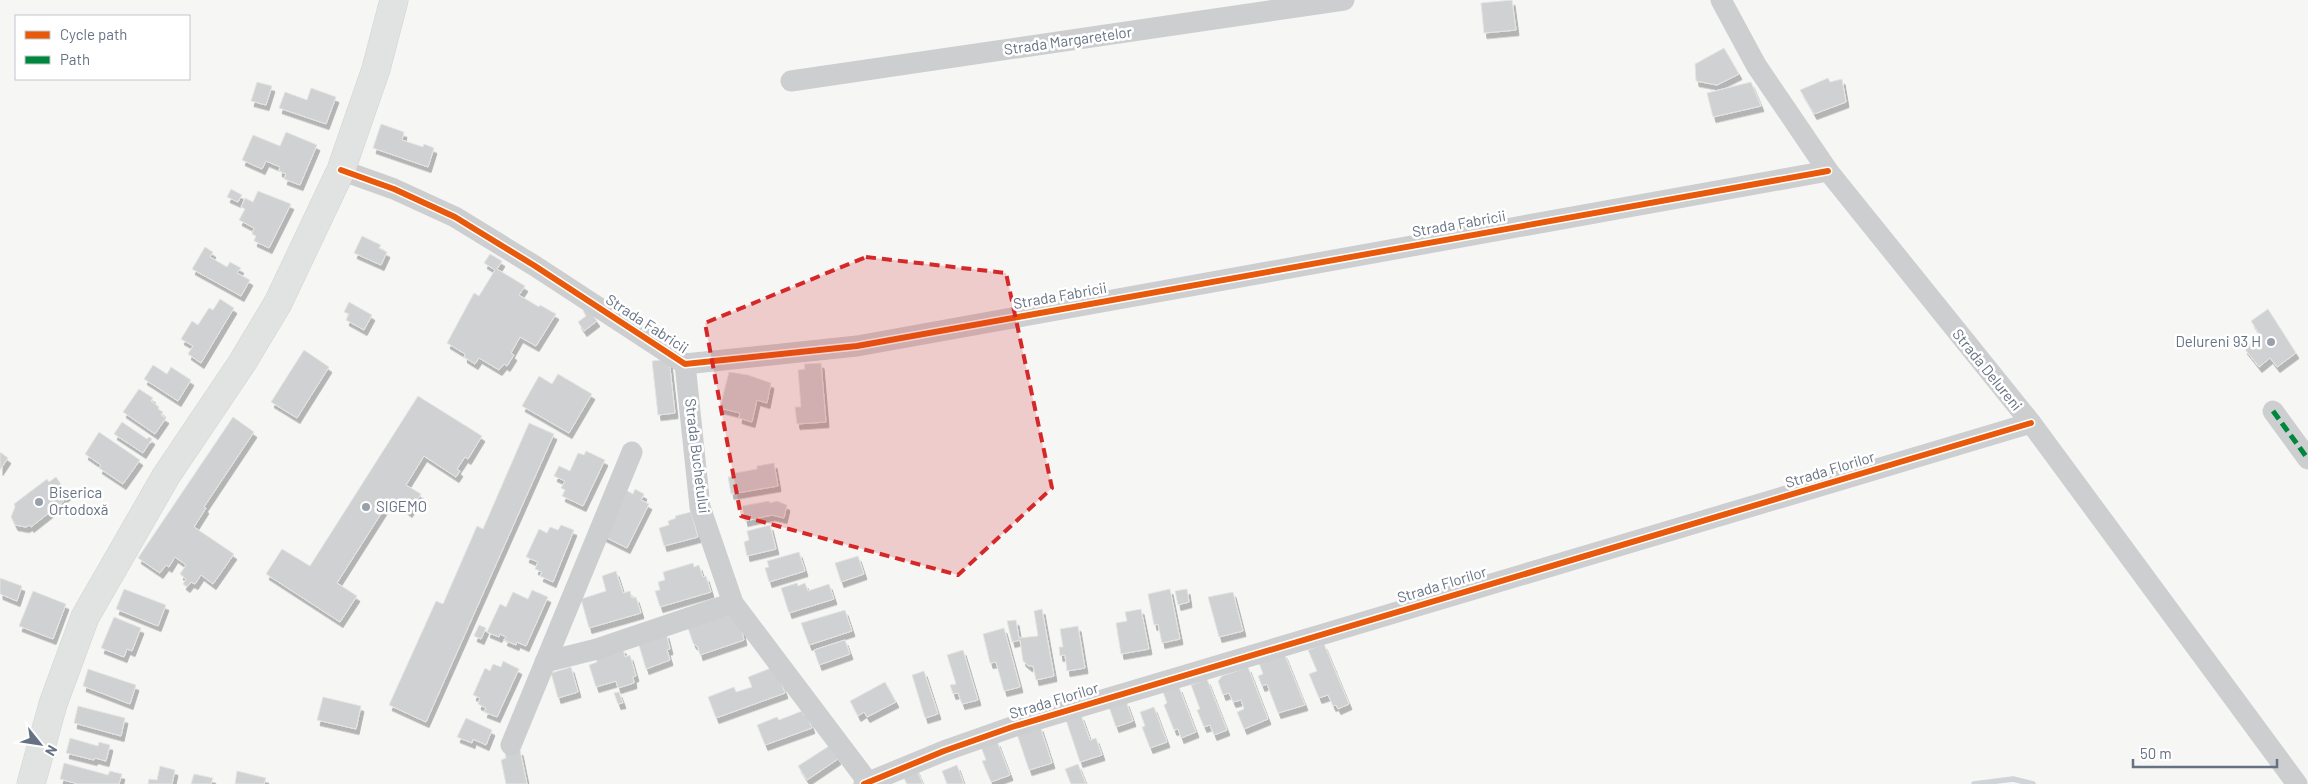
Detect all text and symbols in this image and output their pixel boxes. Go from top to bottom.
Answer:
legend [15,15,190,80]
street label: Strada Margaretelor [1003,22,1134,58]
text: Cycle path [60,25,127,43]
text: Path [60,50,90,68]
street label: Strada Fabricii [1411,206,1507,240]
street label: Strada Fabricii [1012,278,1108,312]
street label: Strada Fabricii [603,290,692,357]
street label: Strada Delureni [1949,325,2026,414]
place label: Delureni 93 H [2176,332,2261,350]
marker: Delureni 93 H [2265,336,2277,348]
street label: Strada Buchetului [682,397,714,514]
street label: Strada Florilor [1783,447,1877,491]
place label: Biserica Ortodoxă [49,483,108,518]
marker: Biserica Ortodoxă [33,496,45,508]
place label: SIGEMO [376,497,427,515]
marker: SIGEMO [360,501,372,513]
street label: Strada Florilor [1395,562,1489,606]
street label: Strada Florilor [1007,678,1101,722]
north arrow [15,719,65,769]
scale bar [2133,736,2277,768]
text: N [42,742,61,759]
text: 50 m [2140,744,2172,762]

